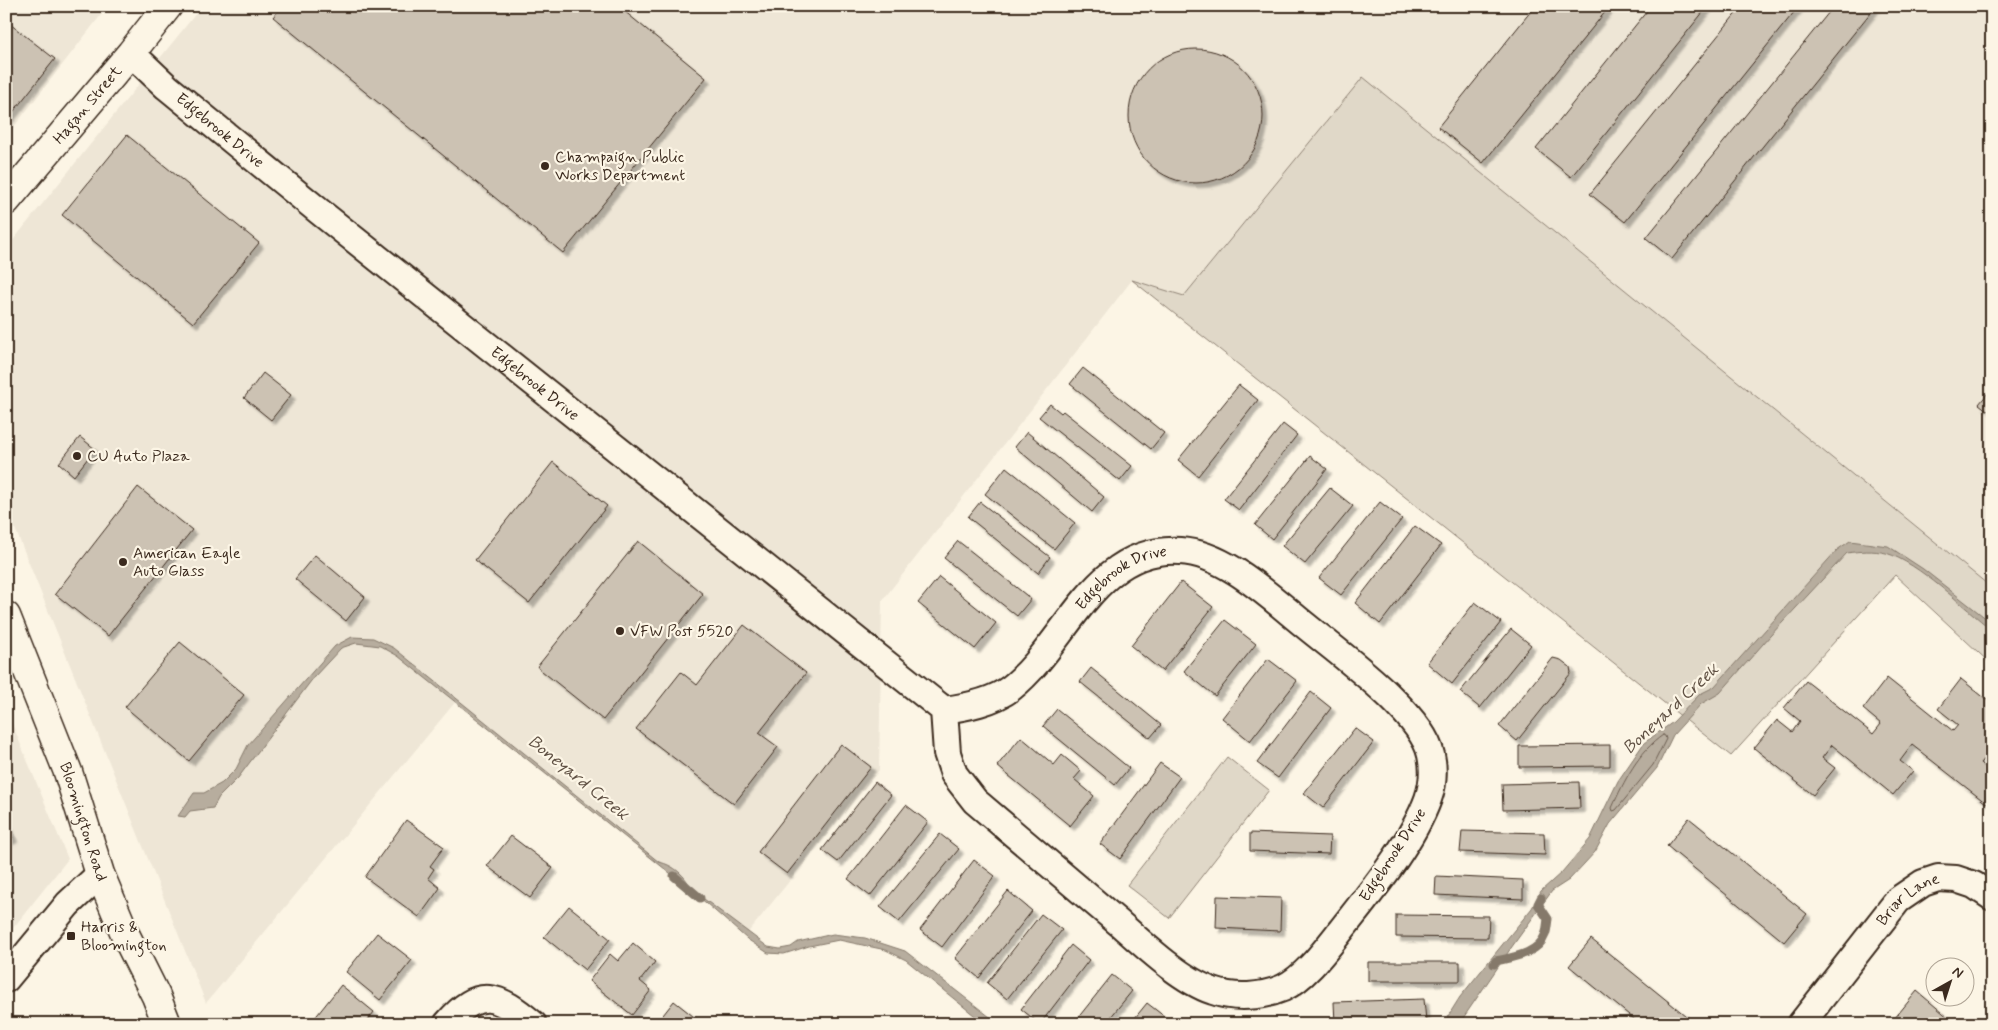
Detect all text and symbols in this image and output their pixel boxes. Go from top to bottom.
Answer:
street label: Hagan Street [48,61,127,148]
street label: Edgebrook Drive [171,88,269,173]
place label: Champaign Public Works Department [555,147,685,186]
marker: Champaign Public Works Department [539,160,551,172]
street label: Edgebrook Drive [486,342,584,425]
place label: CU Auto Plaza [87,446,190,467]
marker: CU Auto Plaza [71,450,83,462]
street label: Edgebrook Drive [1071,541,1168,615]
place label: American Eagle Auto Glass [133,543,241,582]
marker: American Eagle Auto Glass [117,556,129,568]
place label: VFW Post 5520 [630,621,734,642]
marker: VFW Post 5520 [614,625,626,637]
water label: Boneyard Creek [1618,658,1725,760]
water label: Boneyard Creek [523,730,634,827]
street label: Bloomington Road [55,759,112,885]
street label: Edgebrook Drive [1355,804,1432,907]
street label: Briar Lane [1872,868,1942,930]
place label: Harris & Bloomington [81,917,167,957]
marker: Harris & Bloomington [65,930,77,942]
north arrow [1926,958,1976,1008]
text: N [1948,963,1967,983]

